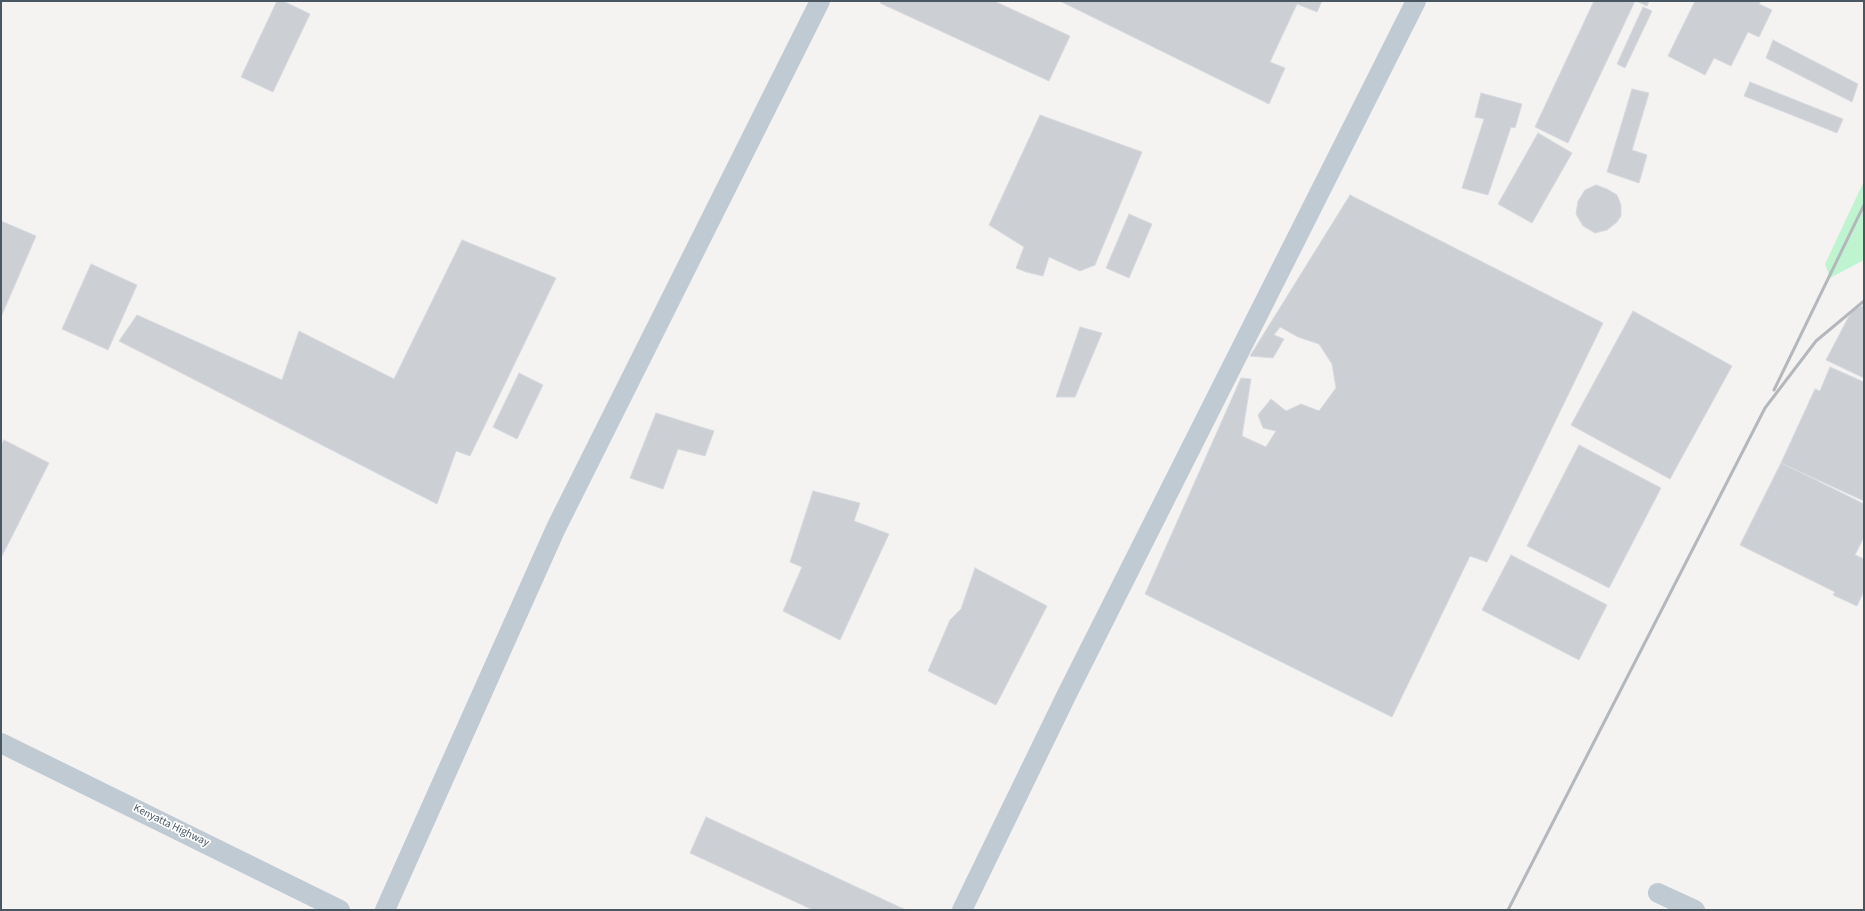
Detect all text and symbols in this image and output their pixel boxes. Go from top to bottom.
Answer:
street label: Kenyatta Highway [131,802,211,850]

